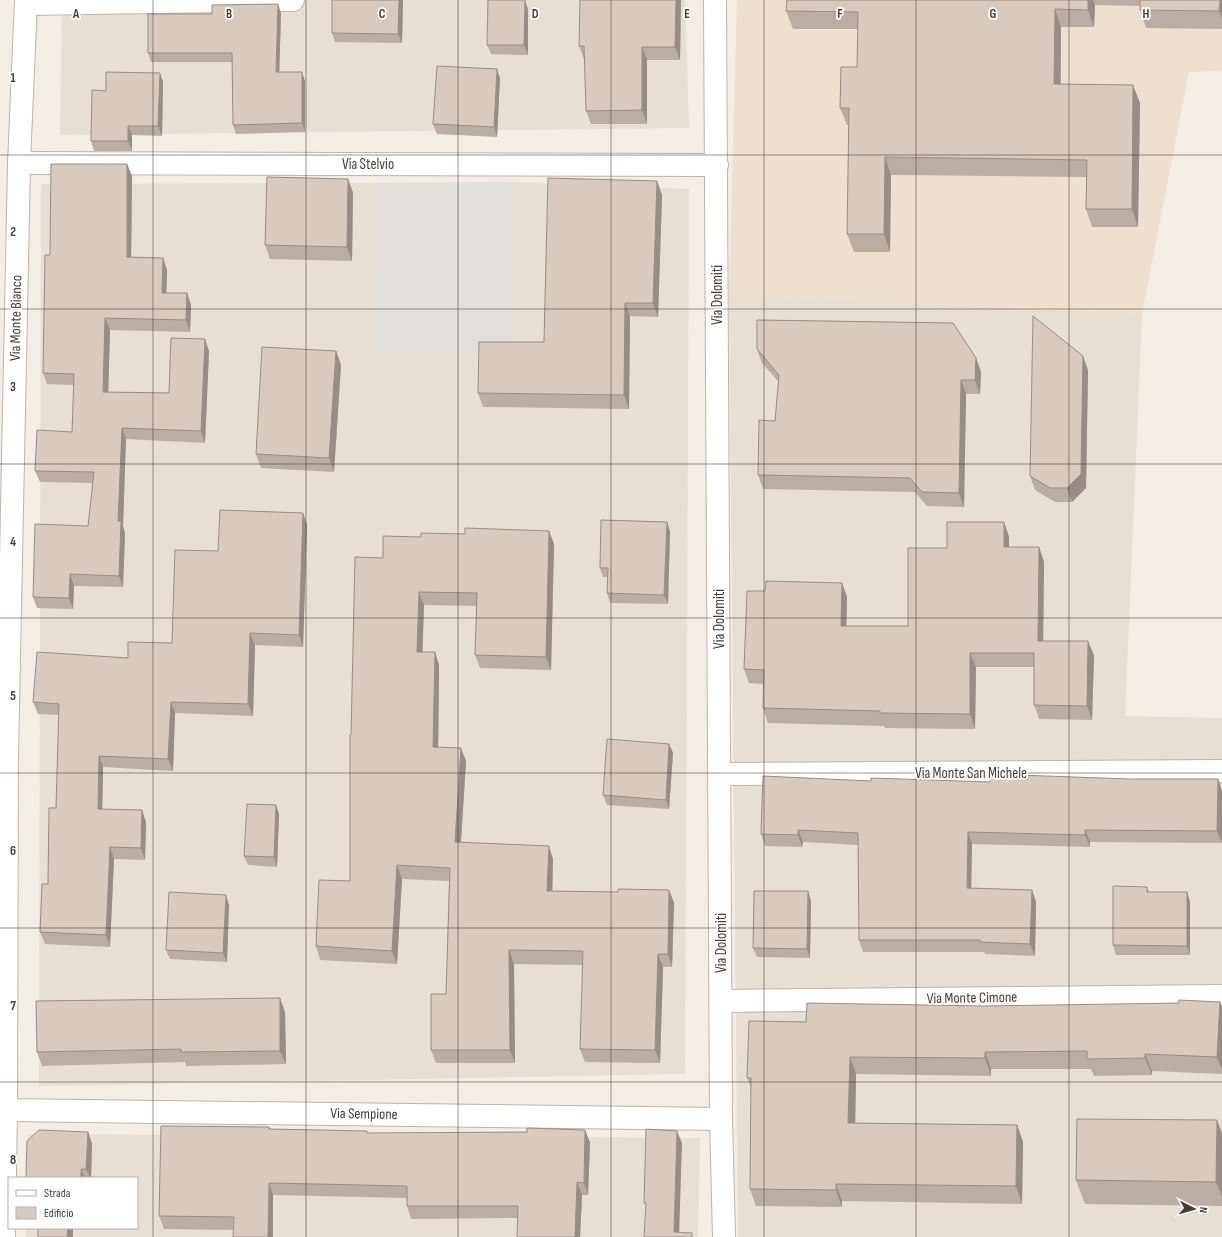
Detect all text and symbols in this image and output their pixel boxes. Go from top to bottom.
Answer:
text: A [72,6,80,22]
text: B [226,6,232,22]
text: C [379,6,386,22]
text: D [532,6,539,22]
text: E [684,6,690,22]
text: F [837,6,843,22]
text: G [990,6,997,22]
text: H [1143,6,1150,22]
text: 1 [10,70,16,86]
street label: Via Stelvio [342,155,394,174]
text: 2 [10,224,16,240]
street label: Via Dolomiti [708,265,727,325]
street label: Via Monte Bianco [6,275,26,361]
text: 3 [10,379,16,395]
text: 4 [10,534,16,550]
street label: Via Dolomiti [710,589,729,649]
text: 5 [10,688,16,704]
street label: Via Monte San Michele [915,764,1027,783]
text: 6 [10,843,16,859]
street label: Via Dolomiti [712,913,731,973]
street label: Via Monte Cimone [927,988,1017,1008]
text: 7 [10,998,16,1014]
street label: Via Sempione [330,1104,398,1124]
text: 8 [10,1152,16,1168]
legend [8,1177,138,1229]
text: Strada [44,1186,71,1201]
north arrow [1174,1189,1214,1229]
text: Edificio [44,1206,73,1221]
text: N [1197,1206,1210,1214]

